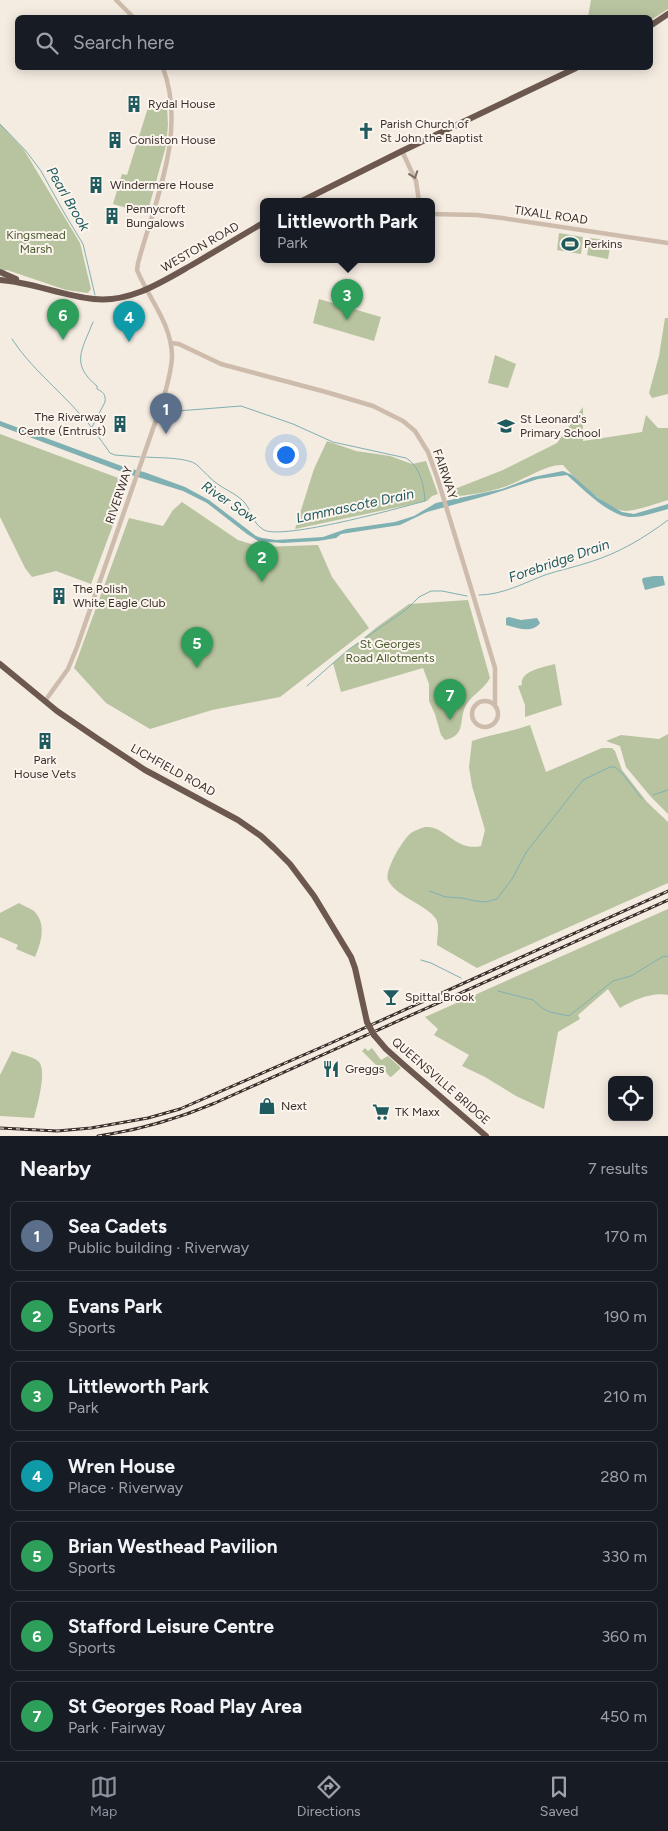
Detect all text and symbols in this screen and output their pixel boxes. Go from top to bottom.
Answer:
search box [15,15,653,70]
icon: search [33,29,61,57]
text: Search here [73,31,175,54]
building icon: Rydal House [124,94,144,114]
place label: Rydal House [148,97,216,111]
place label: Parish Church of St John the Baptist [380,117,484,145]
church icon: Parish Church of St John the Baptist [356,121,376,141]
building icon: Coniston House [105,130,125,150]
place label: Coniston House [129,133,216,147]
water label: Pearl Brook [43,164,94,235]
one-way arrow [408,170,418,179]
building icon: Windermere House [86,175,106,195]
place label: Windermere House [110,178,214,192]
popup [260,198,435,263]
place label: Pennycroft Bungalows [126,202,186,230]
street label: TIXALL ROAD [513,203,589,227]
building icon: Pennycroft Bungalows [102,206,122,226]
text: Littleworth Park [277,210,418,233]
street label: WESTON ROAD [159,219,241,275]
park label: Kingsmead Marsh [6,228,66,256]
text: Park [277,233,308,252]
sports icon: Perkins [560,234,580,254]
place label: Perkins [584,237,623,251]
pin: 3 [331,279,363,320]
pin: 6 [47,299,79,340]
pin: 4 [113,301,145,342]
pin: 1 [150,393,182,434]
place label: The Riverway Centre (Entrust) [18,410,107,438]
place label: St Leonard's Primary School [520,412,601,440]
building icon: The Riverway Centre (Entrust) [110,414,130,434]
school or university icon: St Leonard's Primary School [496,416,516,436]
your location [273,442,299,468]
street label: FAIRWAY [430,447,460,501]
street label: RIVERWAY [103,464,136,526]
water label: River Sow [198,477,261,527]
water label: Lammascote Drain [295,485,416,527]
water label: Forebridge Drain [506,536,612,586]
pin: 2 [246,541,278,582]
place label: The Polish White Eagle Club [73,582,165,610]
building icon: The Polish White Eagle Club [49,586,69,606]
pin: 5 [181,627,213,668]
park label: St Georges Road Allotments [345,637,435,665]
pin: 7 [434,679,466,720]
building icon: Park House Vets [35,731,55,751]
street label: LICHFIELD ROAD [128,741,218,799]
place label: Park House Vets [14,753,77,781]
bar icon: Spittal Brook [381,987,401,1007]
place label: Spittal Brook [405,990,474,1004]
street label: QUEENSVILLE BRIDGE [389,1035,493,1127]
restaurant icon: Greggs [321,1059,341,1079]
place label: Greggs [345,1062,385,1076]
map controls [608,1076,653,1121]
button: locate [608,1076,653,1121]
shop icon: Next [257,1096,277,1116]
place label: Next [281,1099,307,1113]
supermarket icon: TK Maxx [371,1102,391,1122]
place label: TK Maxx [395,1105,440,1119]
text: Nearby [20,1156,91,1181]
text: 7 results [588,1159,648,1178]
text: Sea Cadets [68,1215,167,1238]
text: 1 [34,1227,40,1246]
text: 170 m [604,1227,647,1246]
text: Public building · Riverway [68,1238,249,1257]
text: Evans Park [68,1295,163,1318]
text: 2 [32,1307,42,1326]
text: 190 m [604,1307,647,1326]
text: Sports [68,1318,115,1337]
text: Littleworth Park [68,1375,209,1398]
text: 3 [33,1387,41,1406]
text: 210 m [604,1387,647,1406]
text: Park [68,1398,98,1417]
text: Wren House [68,1455,175,1478]
text: 4 [32,1467,42,1486]
text: 280 m [600,1467,647,1486]
text: Place · Riverway [68,1478,183,1497]
text: Brian Westhead Pavilion [68,1535,278,1558]
text: 5 [32,1547,42,1566]
text: 330 m [602,1547,647,1566]
text: Sports [68,1558,115,1577]
text: Stafford Leisure Centre [68,1615,274,1638]
text: 6 [32,1627,42,1646]
text: 360 m [601,1627,647,1646]
text: Sports [68,1638,115,1657]
text: St Georges Road Play Area [68,1695,302,1718]
text: 7 [33,1707,41,1726]
text: 450 m [600,1707,647,1726]
text: Park · Fairway [68,1718,165,1737]
tab: Map [90,1773,118,1820]
tab: Directions [297,1773,361,1820]
tab: Saved [540,1773,578,1820]

